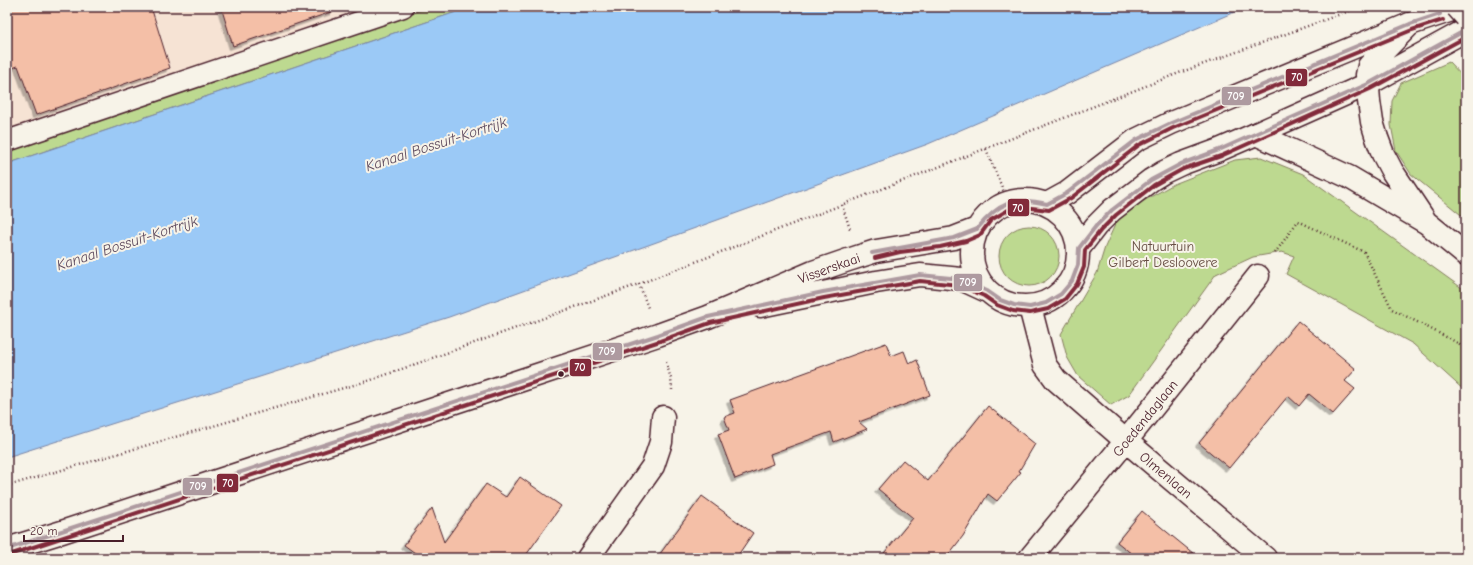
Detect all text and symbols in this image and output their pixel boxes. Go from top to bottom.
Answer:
line badge: 70 [1285,68,1308,87]
text: 70 [1291,71,1303,84]
line badge: 709 [1221,86,1252,106]
text: 709 [1228,90,1245,103]
water label: Kanaal Bossuit-Kortrijk [363,112,510,175]
line badge: 70 [1007,198,1030,217]
text: 70 [1012,202,1024,215]
water label: Kanaal Bossuit-Kortrijk [54,211,201,274]
park label: Natuurtuin Gilbert Desloovere [1108,238,1218,271]
street label: Visserskaai [796,249,863,288]
line badge: 709 [953,273,983,292]
text: 709 [960,276,977,289]
line badge: 709 [592,342,623,361]
text: 709 [599,345,616,358]
line badge: 70 [569,358,592,377]
text: 70 [574,361,586,374]
unlabelled marker [556,369,566,379]
street label: Goedendaglaan [1109,376,1182,460]
street label: Olmenlaan [1136,448,1196,502]
line badge: 70 [216,473,239,493]
line badge: 709 [182,477,213,496]
text: 70 [222,477,234,490]
text: 709 [190,480,207,493]
scale bar [24,517,123,543]
text: 20 m [30,524,58,538]

